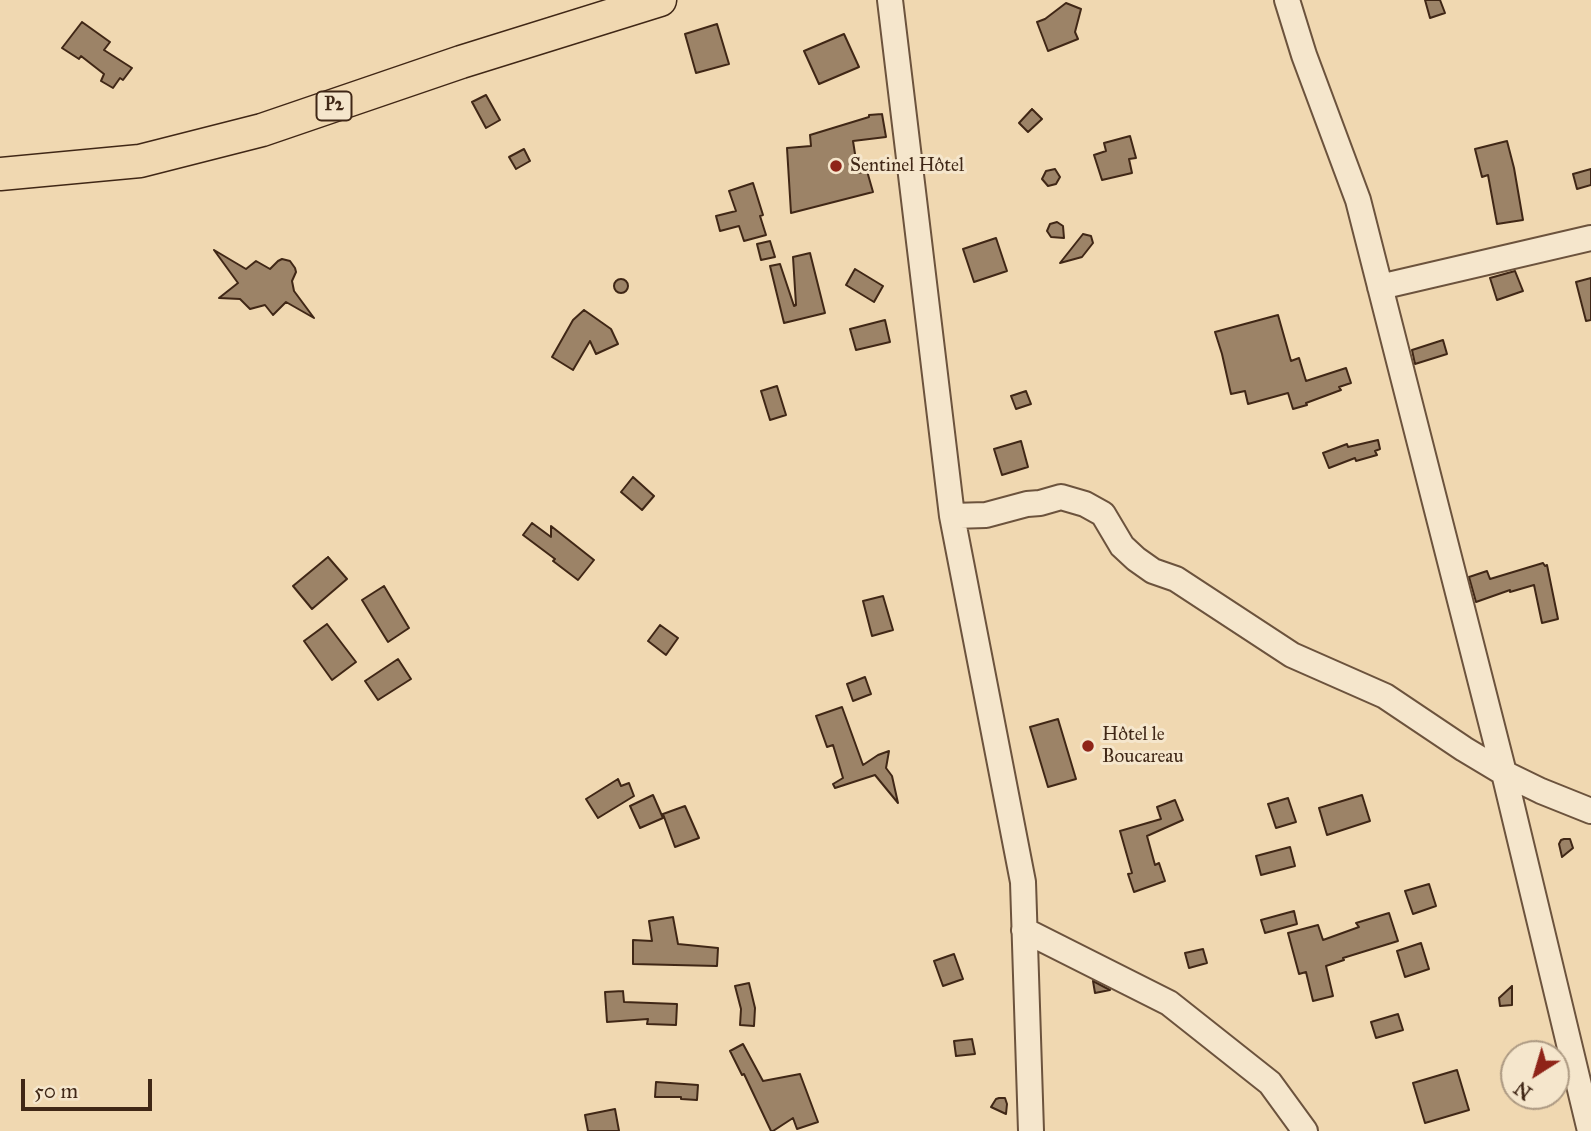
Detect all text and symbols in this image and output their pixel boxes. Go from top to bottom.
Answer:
road number: P2 [316,92,352,120]
place label: Sentinel Hôtel [850,155,964,177]
marker: Sentinel Hôtel [828,158,844,174]
place label: Hôtel le Boucareau [1102,724,1184,768]
marker: Hôtel le Boucareau [1080,738,1096,754]
north arrow [1500,1040,1570,1110]
scale bar [24,1064,156,1108]
text: N [1510,1077,1537,1105]
text: 50 m [34,1078,78,1104]

